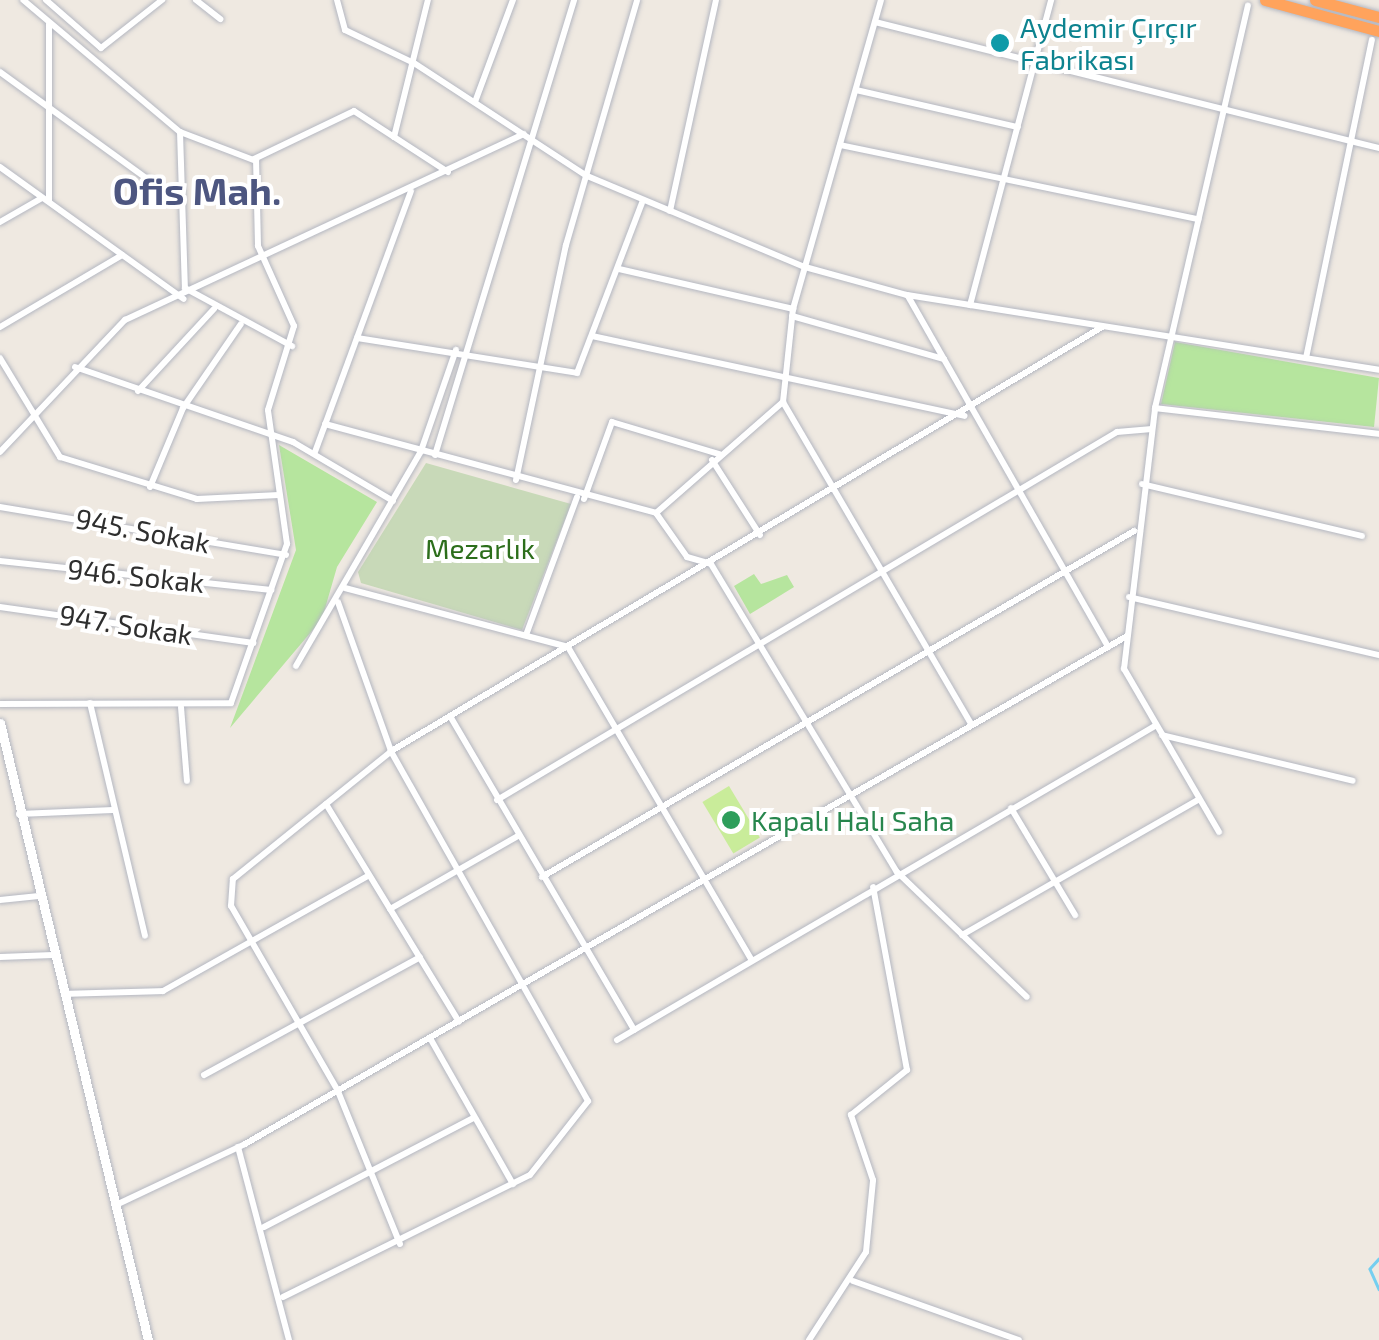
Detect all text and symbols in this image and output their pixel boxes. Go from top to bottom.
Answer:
place label: Aydemir Çırçır Fabrikası [1020,10,1197,76]
marker: Aydemir Çırçır Fabrikası [989,32,1011,54]
district label: Ofis Mah. [113,168,281,214]
street label: 945. Sokak [73,500,213,560]
park label: Mezarlık [425,531,535,565]
street label: 946. Sokak [66,551,206,599]
street label: 947. Sokak [57,597,195,651]
place label: Kapalı Halı Saha [751,803,954,837]
marker: Kapalı Halı Saha [720,809,742,831]

